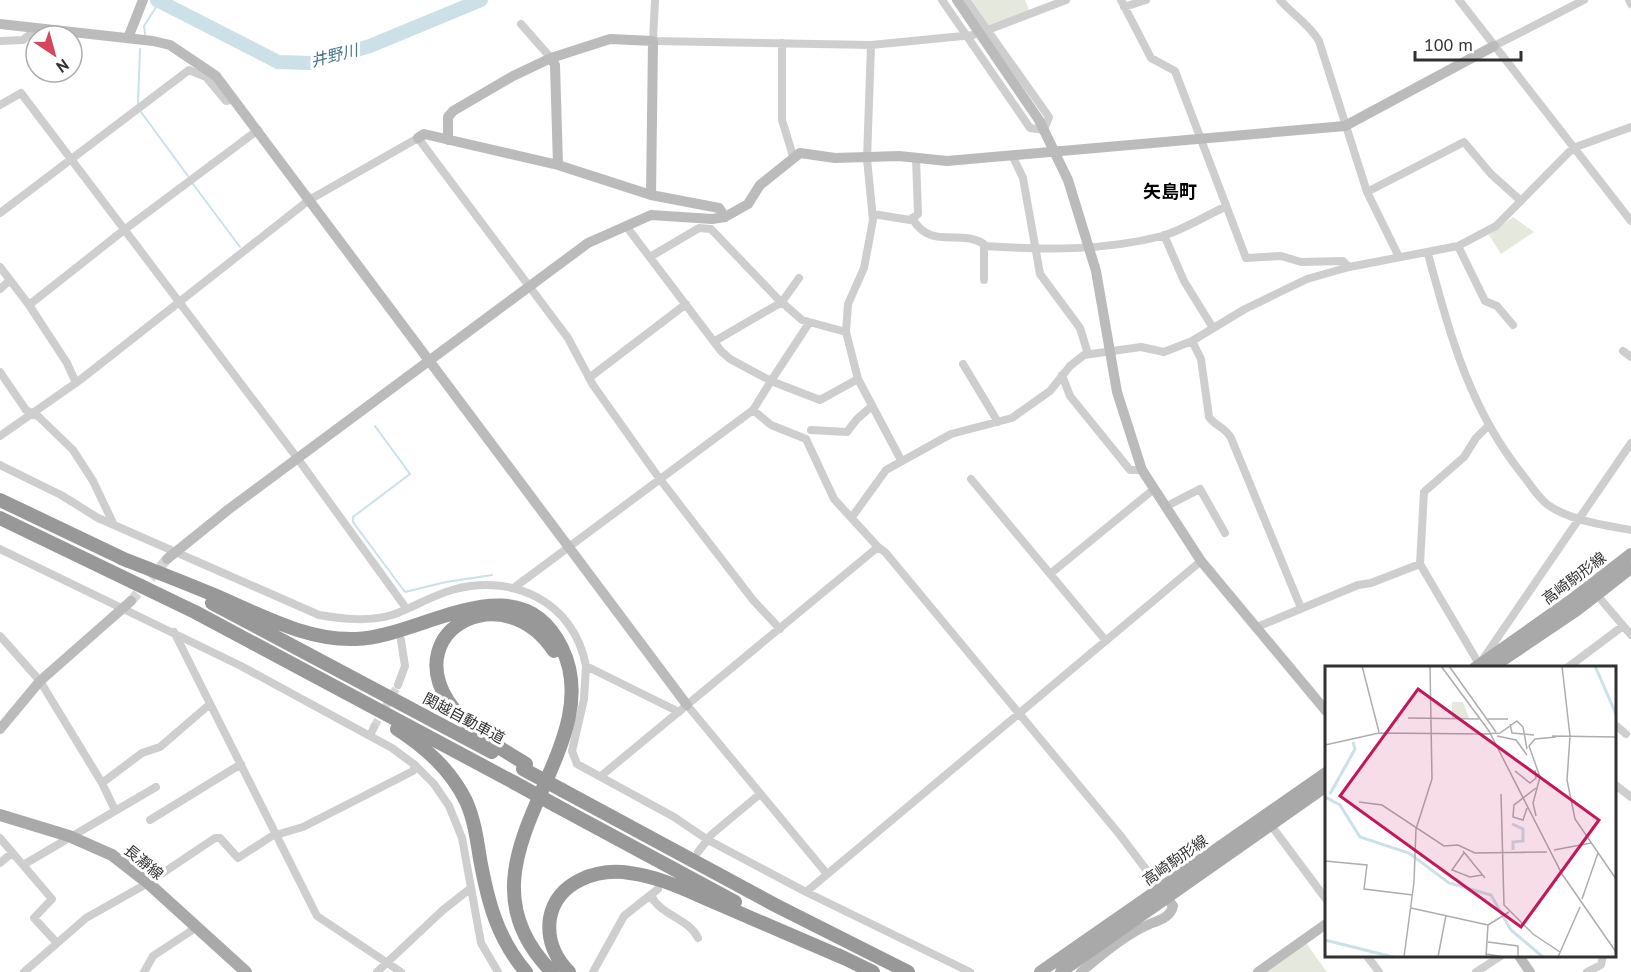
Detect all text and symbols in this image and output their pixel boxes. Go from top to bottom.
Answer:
north arrow [24,24,84,84]
scale bar [1415,24,1522,62]
text: 100 m [1424,33,1473,56]
water label: 井野川 [308,39,362,71]
text: N [53,55,73,77]
district label: 矢島町 [1143,180,1197,203]
street label: 高崎駒形線 [1538,548,1610,608]
inset map [1325,666,1616,957]
street label: 関越自動車道 [420,688,508,748]
street label: 高崎駒形線 [1139,831,1211,889]
street label: 長瀞線 [121,840,167,884]

